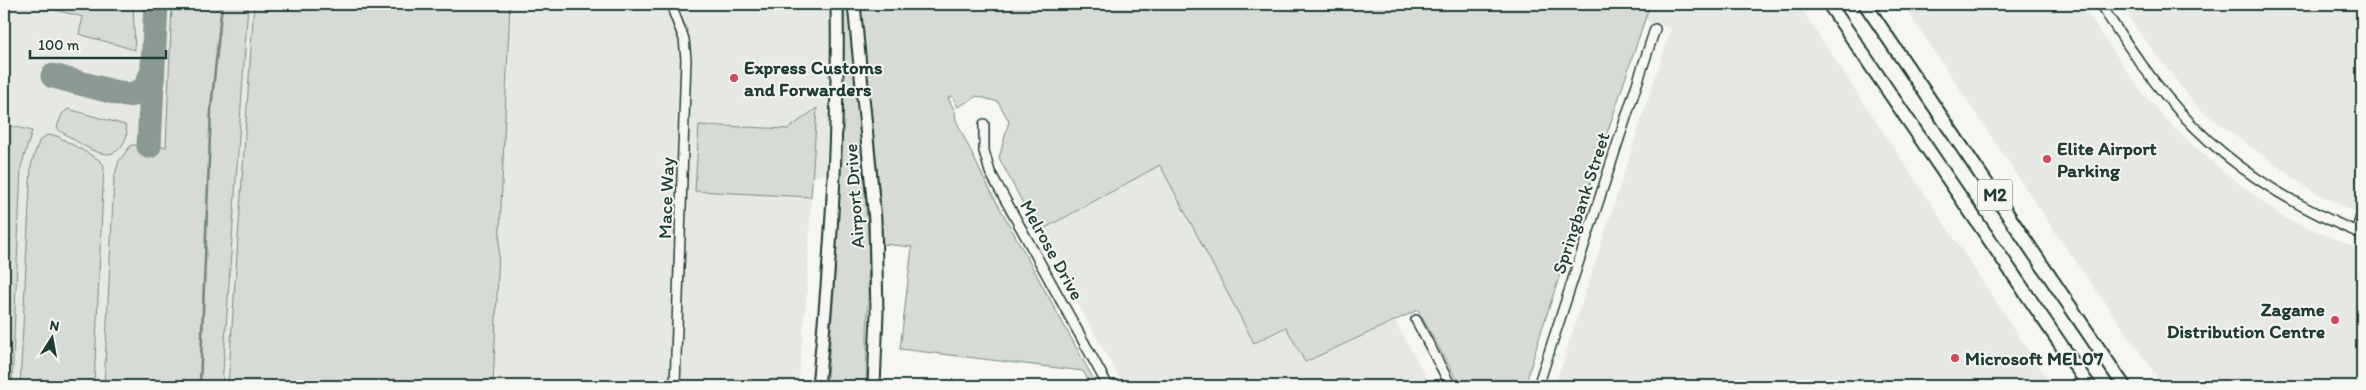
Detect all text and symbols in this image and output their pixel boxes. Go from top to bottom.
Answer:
scale bar [30,28,166,60]
text: 100 m [38,36,80,54]
place label: Express Customs and Forwarders [744,56,883,101]
marker: Express Customs and Forwarders [728,72,740,84]
street label: Springbank Street [1547,129,1615,277]
place label: Elite Airport Parking [2057,137,2157,182]
street label: Airport Drive [839,143,869,249]
marker: Elite Airport Parking [2041,153,2053,165]
street label: Mace Way [653,157,679,239]
road number: M2 [1978,180,2012,210]
street label: Melrose Drive [1015,196,1089,304]
place label: Zagame Distribution Centre [2167,298,2325,343]
north arrow [28,312,78,362]
marker: Zagame Distribution Centre [2329,314,2341,326]
text: N [48,316,61,335]
place label: Microsoft MEL07 [1965,347,2104,370]
marker: Microsoft MEL07 [1949,352,1961,364]

